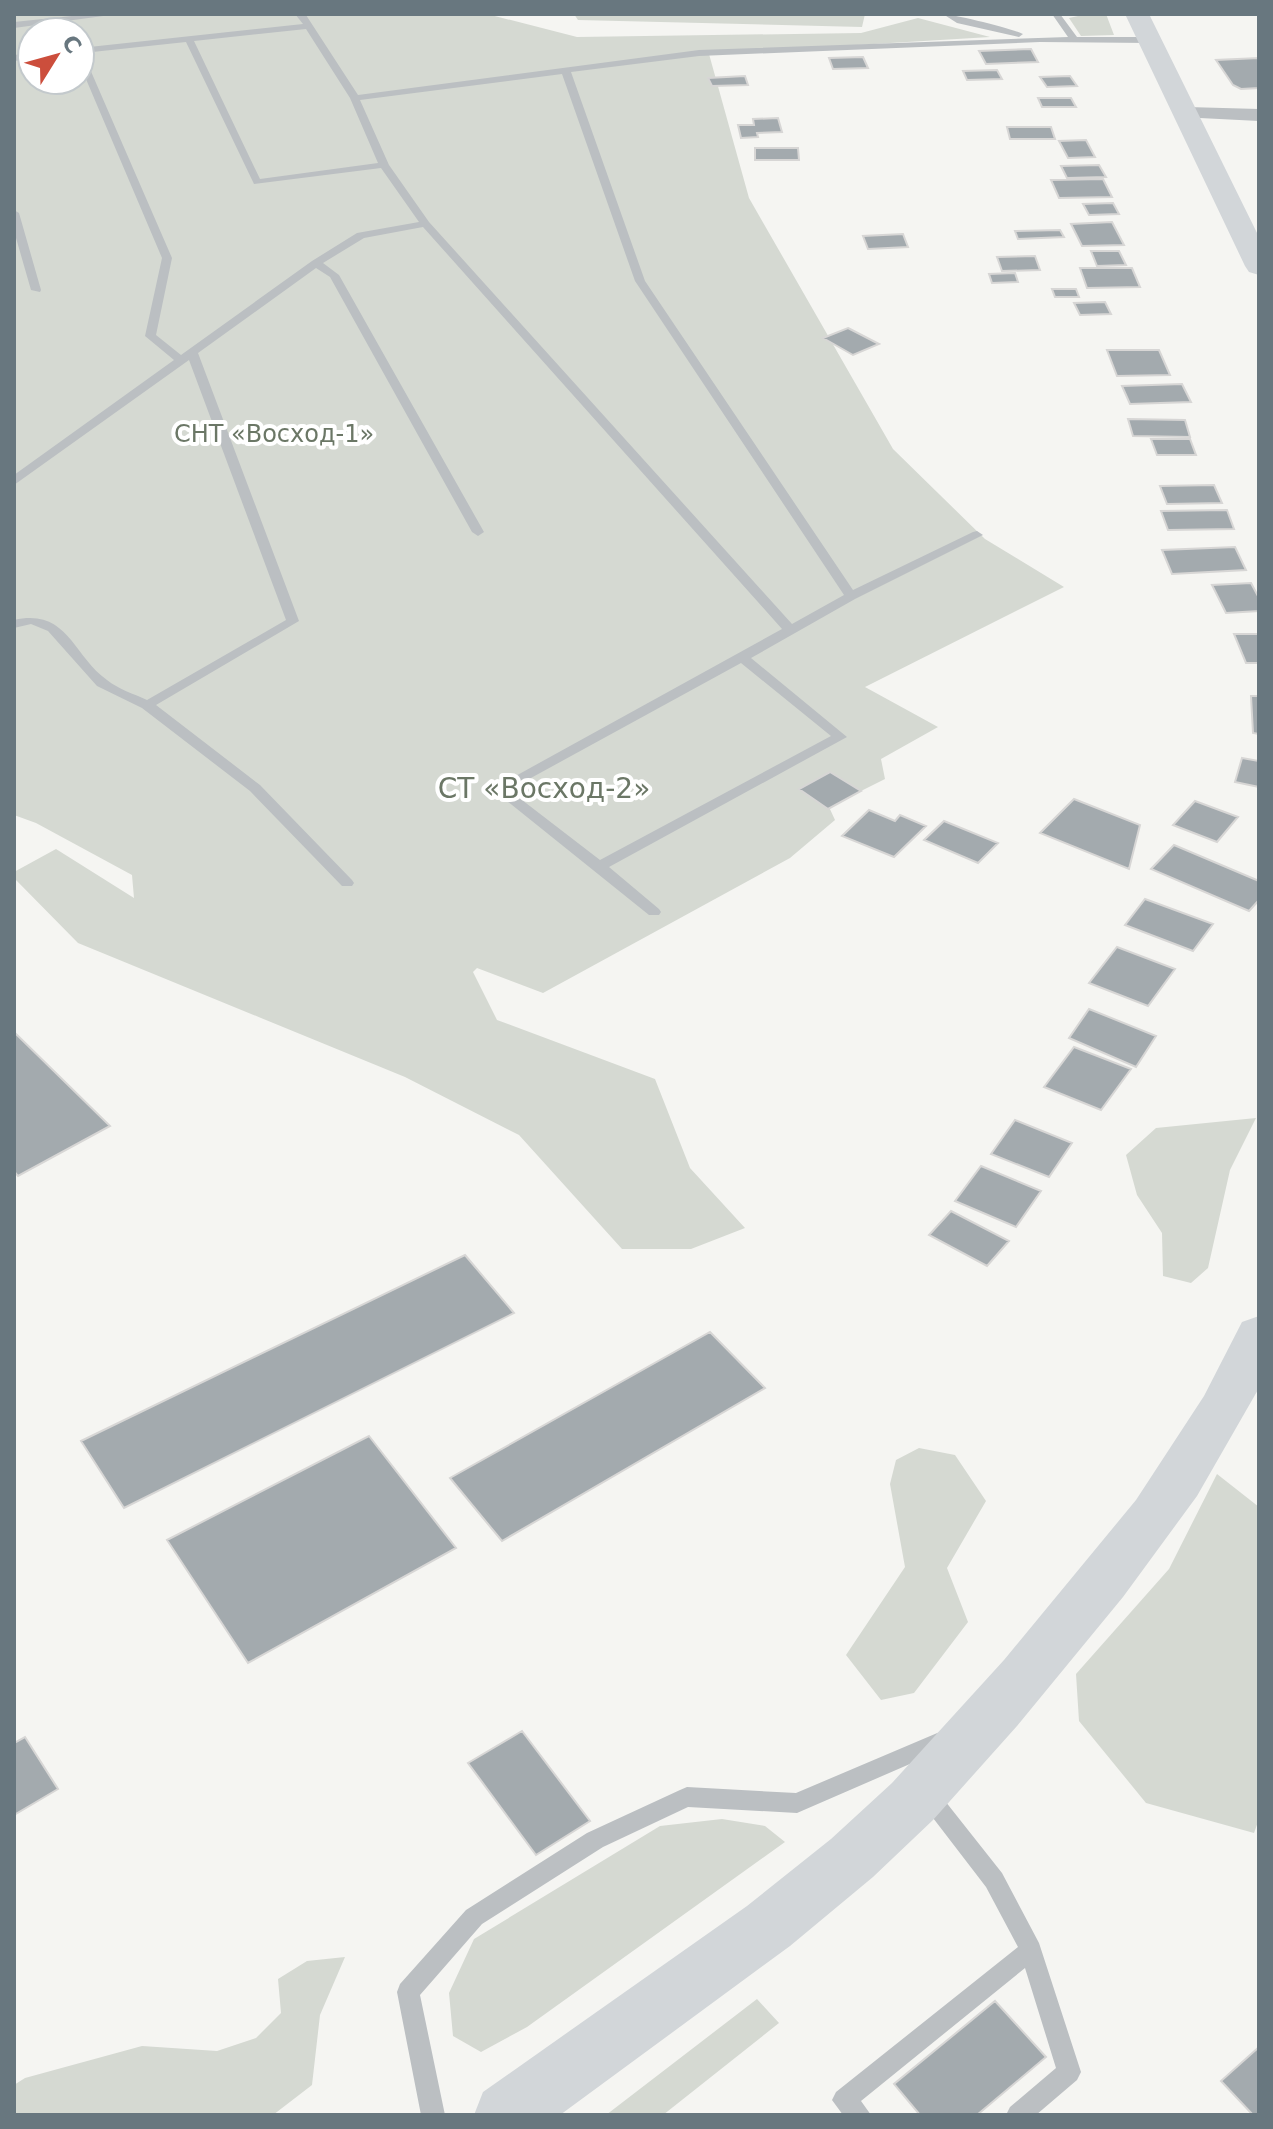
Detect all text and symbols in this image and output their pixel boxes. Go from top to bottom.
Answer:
north arrow [16,16,96,96]
text: С [57,30,86,58]
park label: СНТ «Восход-1» [174,420,374,448]
park label: СТ «Восход-2» [438,772,650,805]

